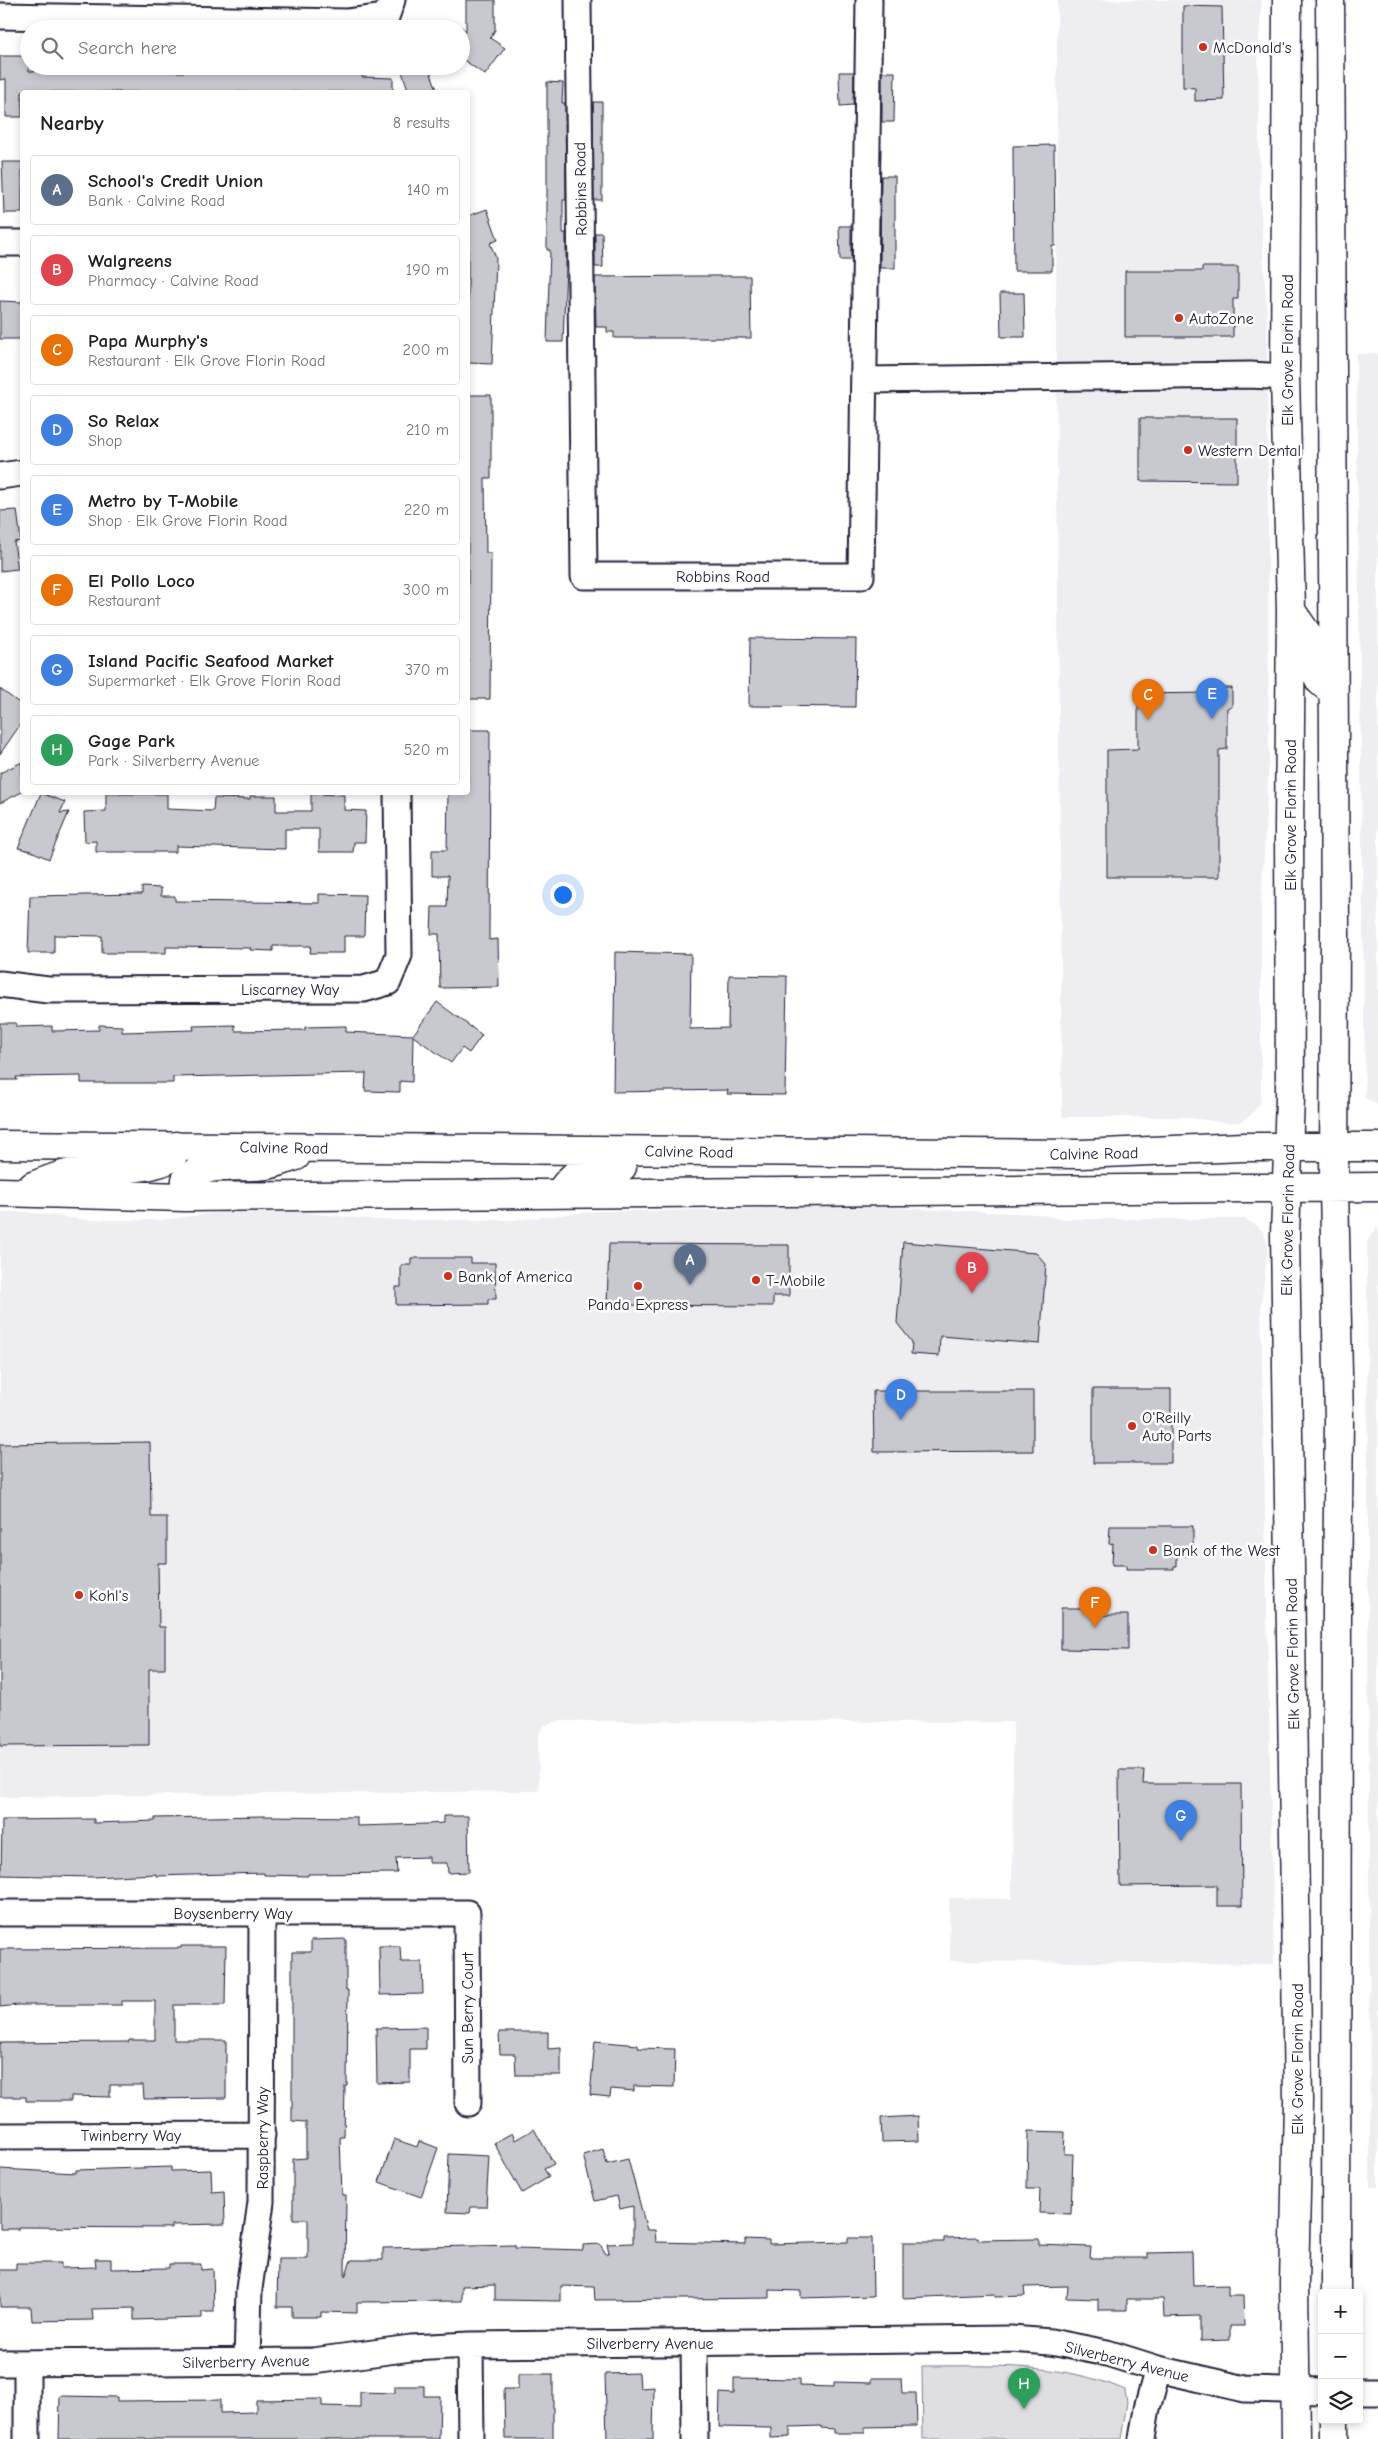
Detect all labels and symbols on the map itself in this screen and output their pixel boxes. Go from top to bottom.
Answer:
place label: McDonald's [1213,39,1292,57]
marker: McDonald's [1197,41,1209,53]
street label: Robbins Road [571,142,591,236]
street label: Elk Grove Florin Road [1279,274,1297,426]
place label: AutoZone [1189,310,1254,328]
marker: AutoZone [1173,312,1185,324]
place label: Western Dental [1198,442,1301,460]
marker: Western Dental [1182,444,1194,456]
street label: Robbins Road [676,568,770,586]
pin: E [1196,678,1228,719]
pin: C [1132,679,1164,720]
street label: Elk Grove Florin Road [1282,739,1300,891]
your location [550,882,576,908]
street label: Liscarney Way [241,981,340,999]
street label: Calvine Road [240,1138,328,1158]
street label: Calvine Road [645,1142,733,1162]
street label: Calvine Road [1050,1144,1138,1164]
street label: Elk Grove Florin Road [1278,1144,1298,1296]
pin: A [674,1244,706,1285]
pin: B [956,1252,988,1293]
place label: Bank of America [458,1268,573,1286]
marker: Bank of America [442,1270,454,1282]
place label: T-Mobile [766,1272,825,1290]
marker: T-Mobile [750,1274,762,1286]
marker: Panda Express [632,1280,644,1292]
place label: Panda Express [588,1296,689,1314]
pin: D [885,1379,917,1420]
place label: O'Reilly Auto Parts [1142,1409,1212,1445]
marker: O'Reilly Auto Parts [1126,1420,1138,1432]
place label: Bank of the West [1163,1542,1280,1560]
marker: Bank of the West [1147,1544,1159,1556]
street label: Elk Grove Florin Road [1283,1578,1303,1730]
place label: Kohl's [89,1587,129,1605]
pin: F [1079,1587,1111,1628]
marker: Kohl's [73,1589,85,1601]
pin: G [1165,1800,1197,1841]
street label: Boysenberry Way [174,1905,293,1923]
street label: Sun Berry Court [459,1952,477,2064]
street label: Elk Grove Florin Road [1289,1983,1307,2135]
street label: Raspberry Way [254,2086,272,2189]
street label: Twinberry Way [81,2127,182,2145]
street label: Silverberry Avenue [586,2335,714,2353]
street label: Silverberry Avenue [1063,2338,1191,2386]
street label: Silverberry Avenue [182,2352,310,2372]
pin: H [1008,2368,1040,2409]

